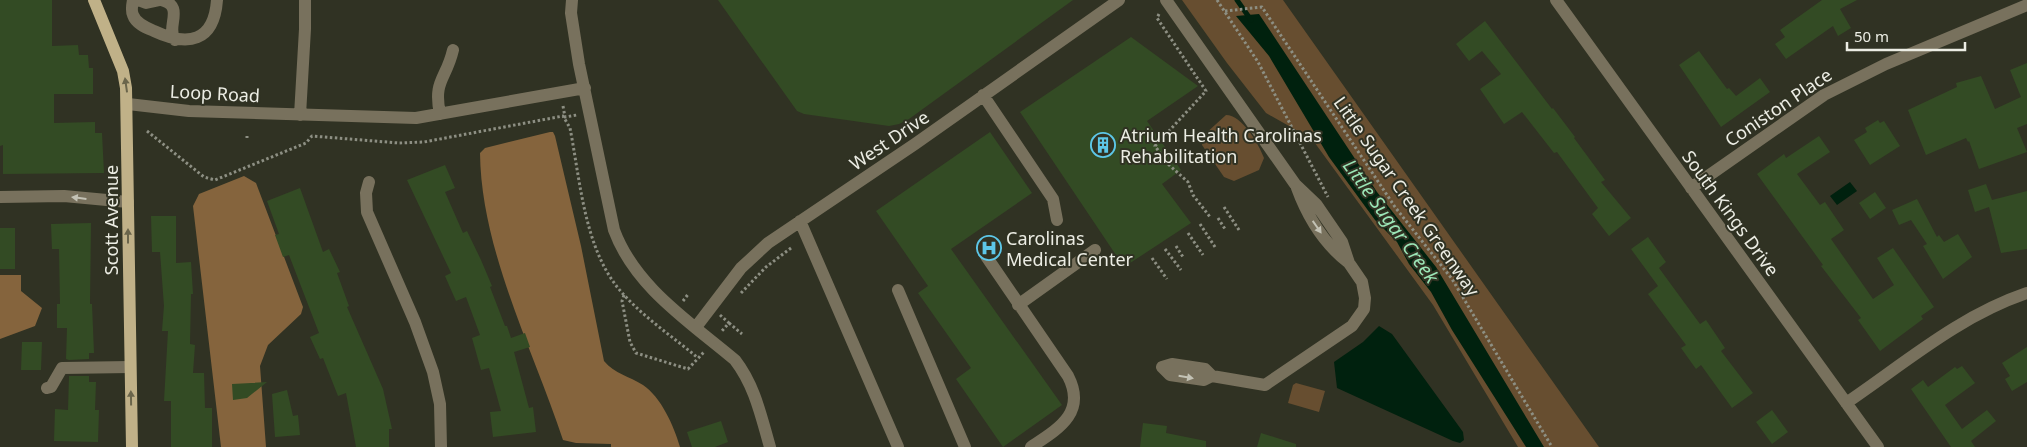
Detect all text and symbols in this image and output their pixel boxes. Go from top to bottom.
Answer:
scale bar [1847,20,1964,52]
text: 50 m [1854,26,1889,46]
street label: Coniston Place [1720,62,1836,152]
one-way arrow [121,76,129,92]
street label: Loop Road [169,79,261,107]
street label: Little Sugar Creek Greenway [1330,92,1484,300]
street label: West Drive [845,105,933,175]
place label: Atrium Health Carolinas Rehabilitation [1120,123,1322,168]
building icon: Atrium Health Carolinas Rehabilitation [1090,132,1116,158]
street label: South Kings Drive [1677,145,1785,281]
water label: Little Sugar Creek [1338,155,1444,287]
street label: Scott Avenue [99,165,123,275]
one-way arrow [71,194,87,202]
one-way arrow [1312,221,1322,234]
place label: Carolinas Medical Center [1006,226,1134,271]
one-way arrow [124,228,132,244]
hospital icon: Carolinas Medical Center [976,235,1002,261]
one-way arrow [1178,374,1194,382]
one-way arrow [127,390,135,406]

